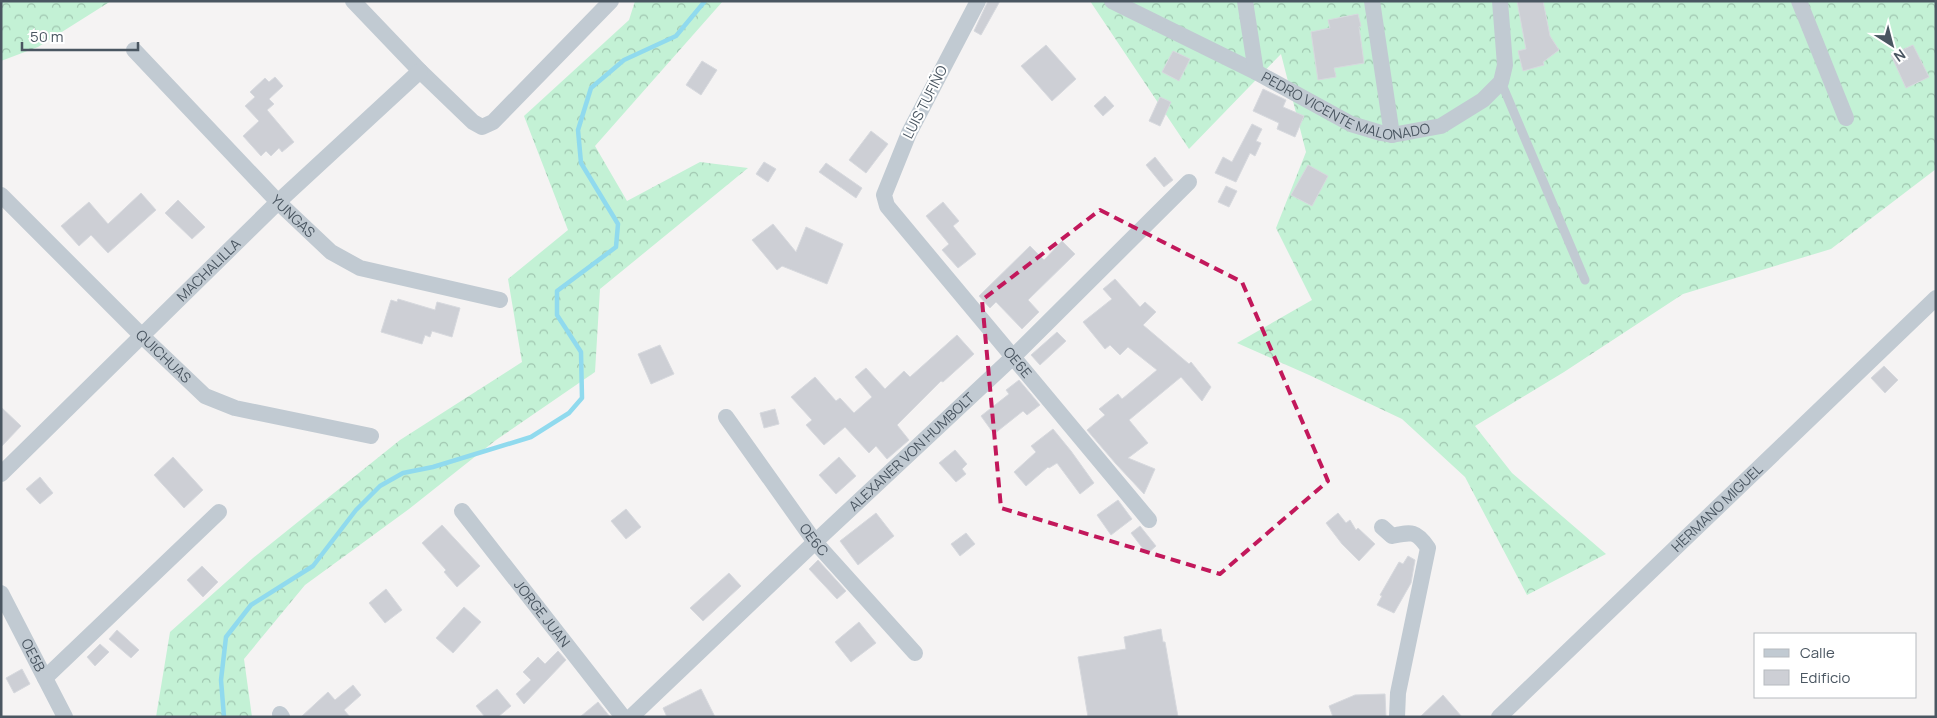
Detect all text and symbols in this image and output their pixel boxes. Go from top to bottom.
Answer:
scale bar [22,20,139,52]
north arrow [1867,20,1917,70]
text: 50 m [30,26,64,47]
text: N [1890,45,1910,67]
street label: LUIS TUFIÑO [898,62,951,142]
street label: PEDRO VICENTE MALONADO [1258,67,1432,144]
street label: YUNGAS [267,190,320,241]
street label: MACHALILLA [172,234,244,305]
street label: QUICHUAS [132,325,196,387]
street label: OE6E [1000,343,1036,382]
street label: ALEXANER VON HUMBOLT [844,388,979,515]
street label: HERMANO MIGUEL [1667,459,1766,556]
street label: OE6C [796,519,833,560]
street label: JORGE JUAN [510,576,575,651]
legend [1754,633,1917,698]
street label: OE5B [17,635,50,675]
text: Calle [1800,642,1835,663]
text: Edificio [1800,667,1851,688]

